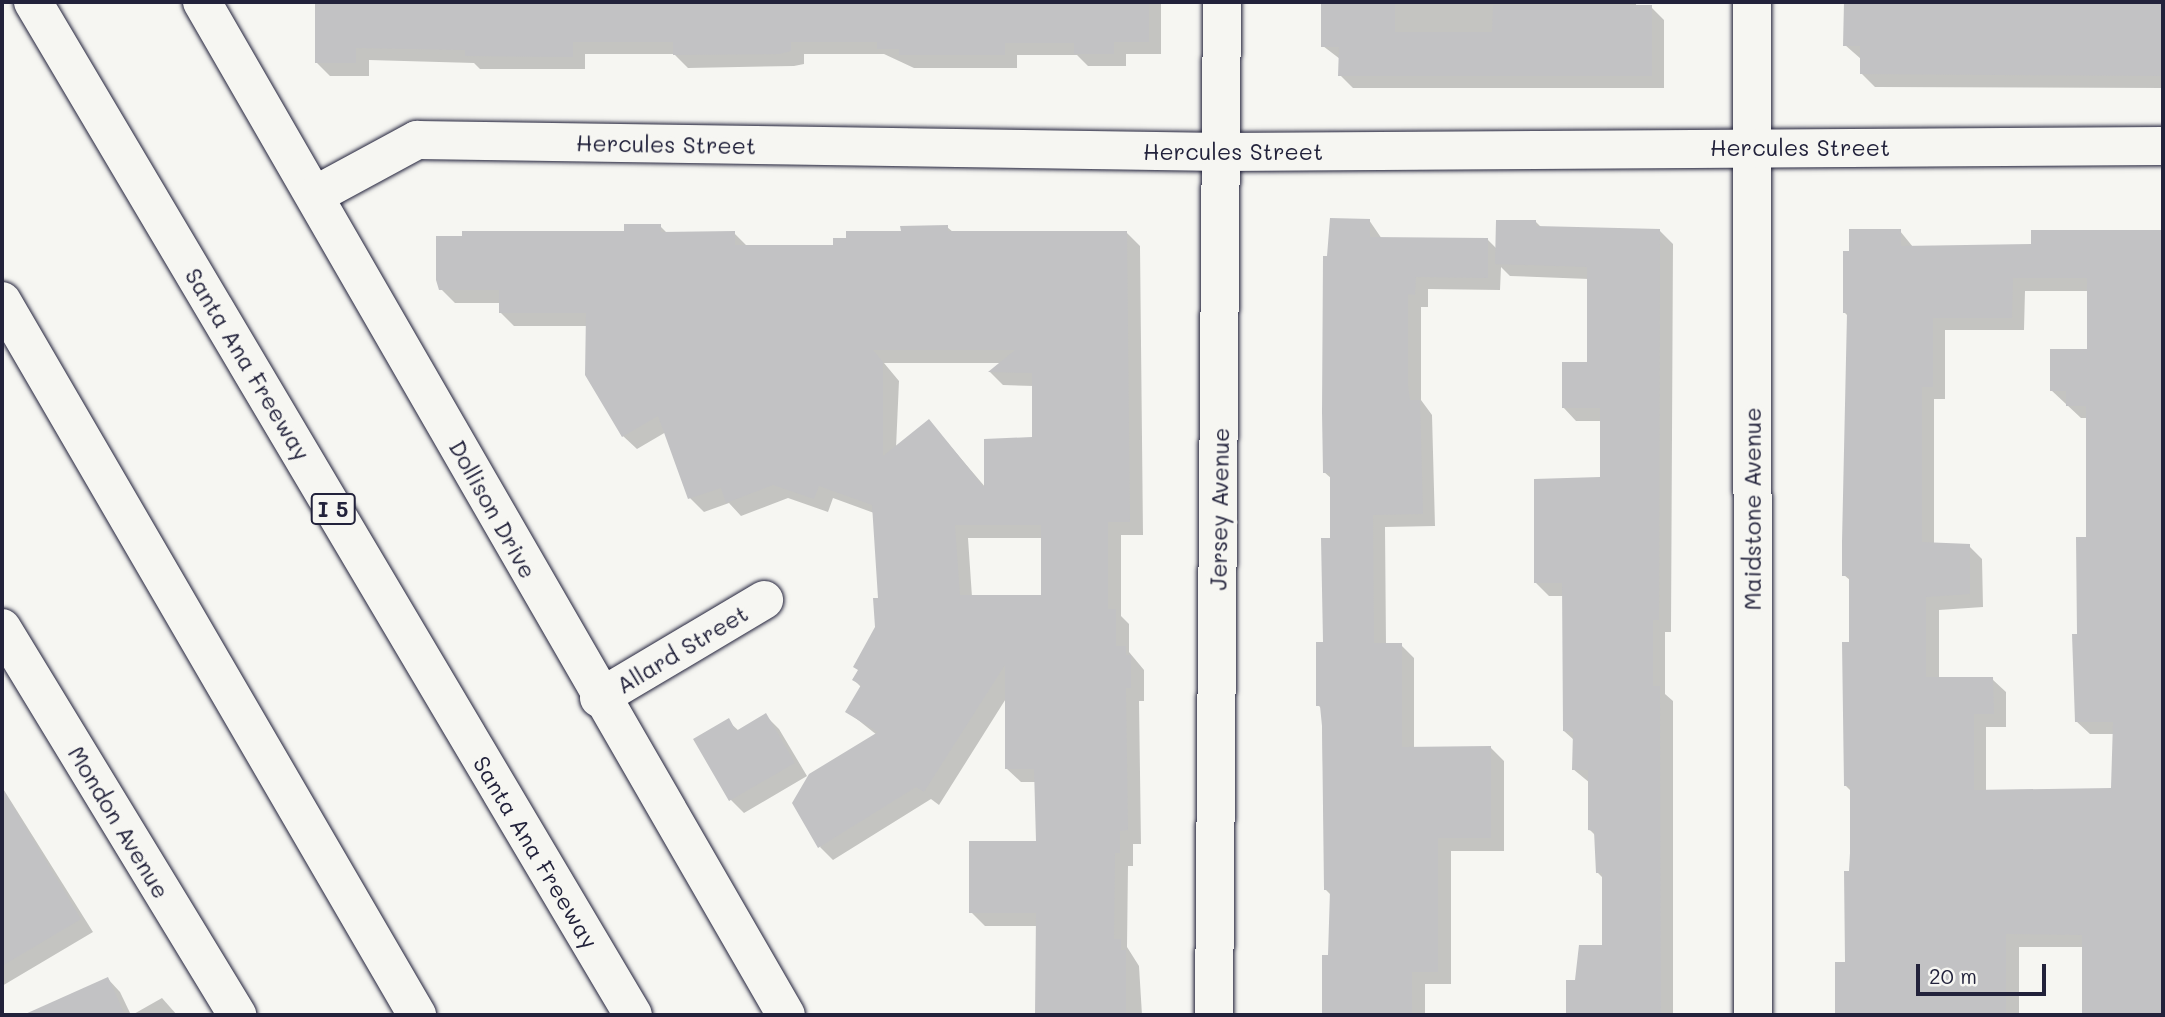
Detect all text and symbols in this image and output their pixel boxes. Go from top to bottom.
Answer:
street label: Hercules Street [576,129,756,159]
street label: Hercules Street [1710,133,1890,161]
street label: Hercules Street [1143,137,1323,165]
street label: Santa Ana Freeway [180,263,316,465]
street label: Maidstone Avenue [1738,407,1766,611]
street label: Jersey Avenue [1204,427,1234,591]
street label: Dollison Drive [444,435,542,583]
road number: I 5 [310,491,356,526]
street label: Allard Street [611,599,753,699]
street label: Mondon Avenue [63,741,175,903]
street label: Santa Ana Freeway [468,751,604,953]
scale bar [1920,950,2050,994]
text: 20 m [1929,962,1977,989]

